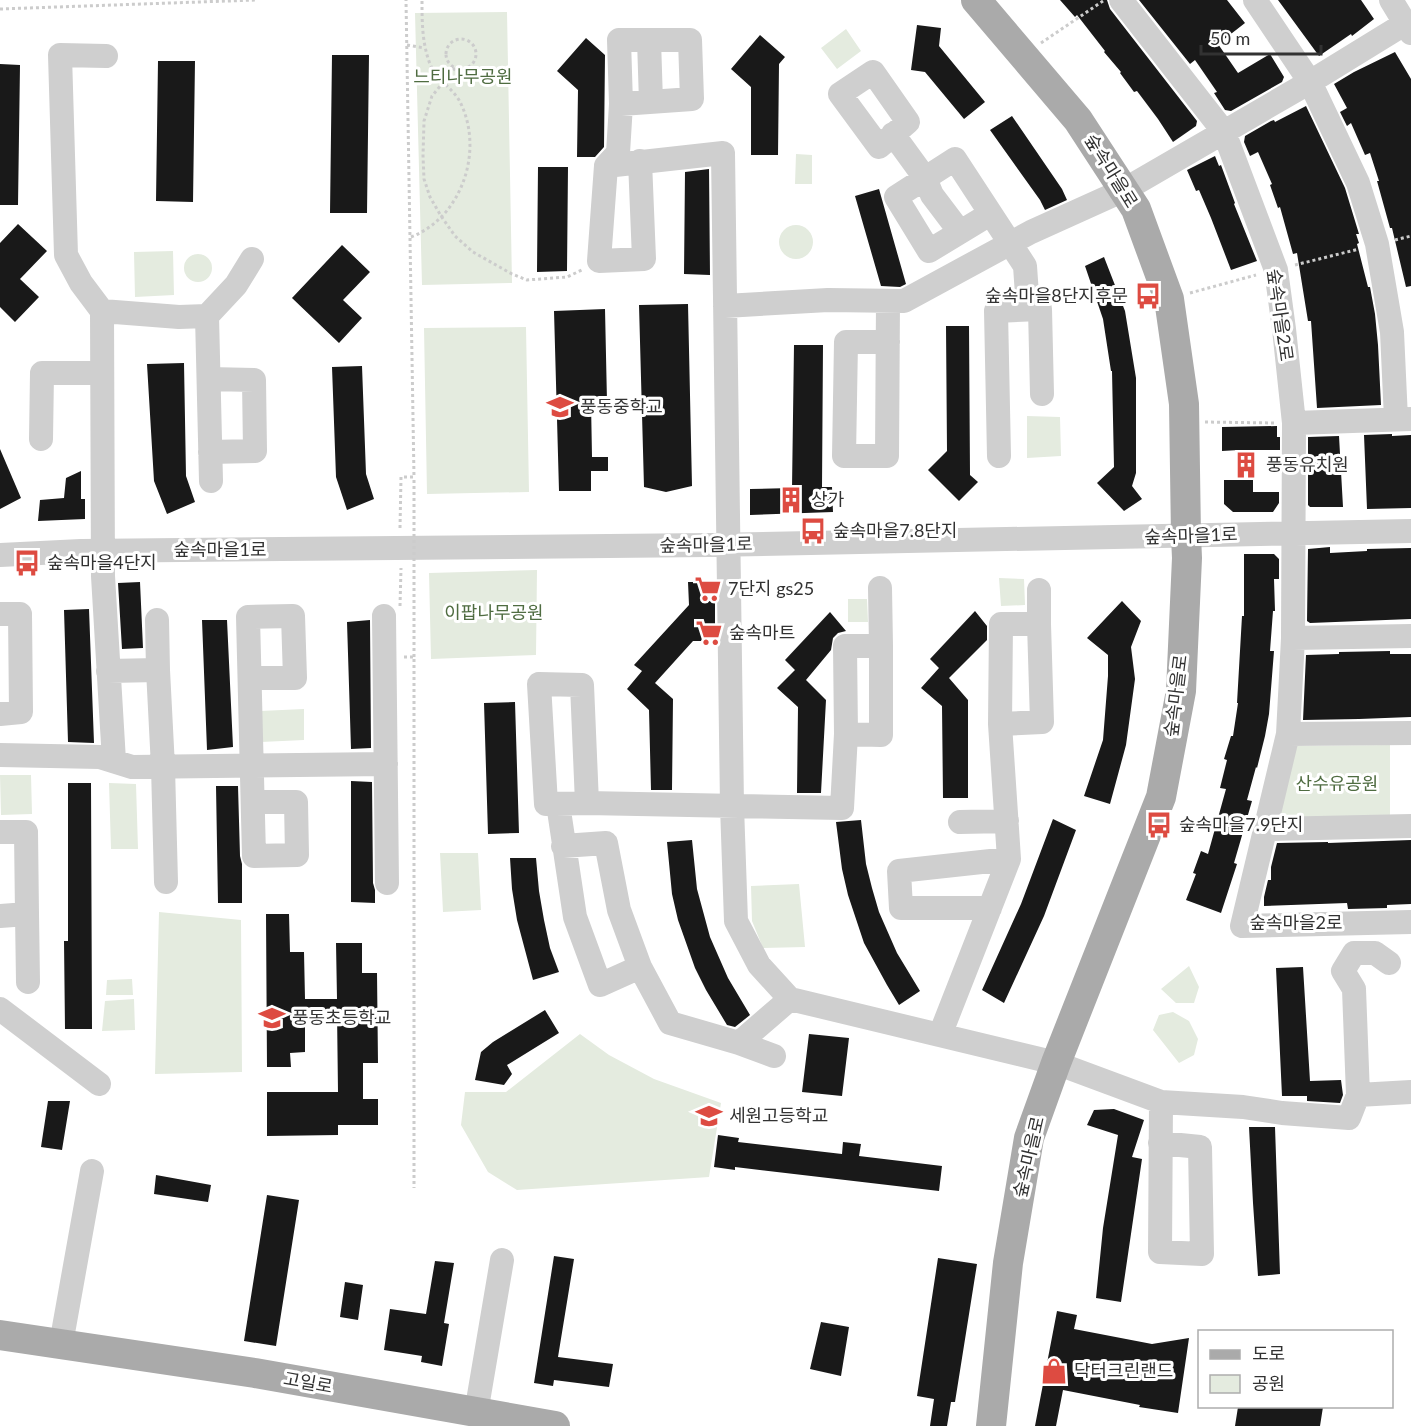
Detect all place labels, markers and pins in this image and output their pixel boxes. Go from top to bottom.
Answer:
bus stop icon: 숲속마을8단지후문 [1133,281,1163,311]
place label: 숲속마을8단지후문 [985,284,1128,306]
school or university icon: 풍동중학교 [545,392,575,422]
place label: 풍동중학교 [580,395,663,417]
building icon: 풍동유치원 [1231,450,1261,480]
place label: 풍동유치원 [1266,453,1349,475]
building icon: 상가 [776,485,806,515]
place label: 상가 [811,488,845,510]
bus stop icon: 숲속마을7.8단지 [798,516,828,546]
place label: 숲속마을7.8단지 [833,519,958,541]
bus stop icon: 숲속마을4단지 [12,548,42,578]
place label: 숲속마을4단지 [47,551,157,573]
supermarket icon: 7단지 gs25 [693,574,723,604]
place label: 7단지 gs25 [728,577,814,599]
supermarket icon: 숲속마트 [694,618,724,648]
place label: 숲속마트 [729,621,795,643]
bus stop icon: 숲속마을7.9단지 [1144,810,1174,840]
place label: 숲속마을7.9단지 [1179,813,1304,835]
school or university icon: 풍동초등학교 [257,1003,287,1033]
place label: 풍동초등학교 [292,1006,391,1028]
school or university icon: 세원고등학교 [694,1101,724,1131]
place label: 세원고등학교 [729,1104,828,1126]
shop icon: 닥터크린랜드 [1039,1356,1069,1386]
place label: 닥터크린랜드 [1074,1359,1173,1381]

